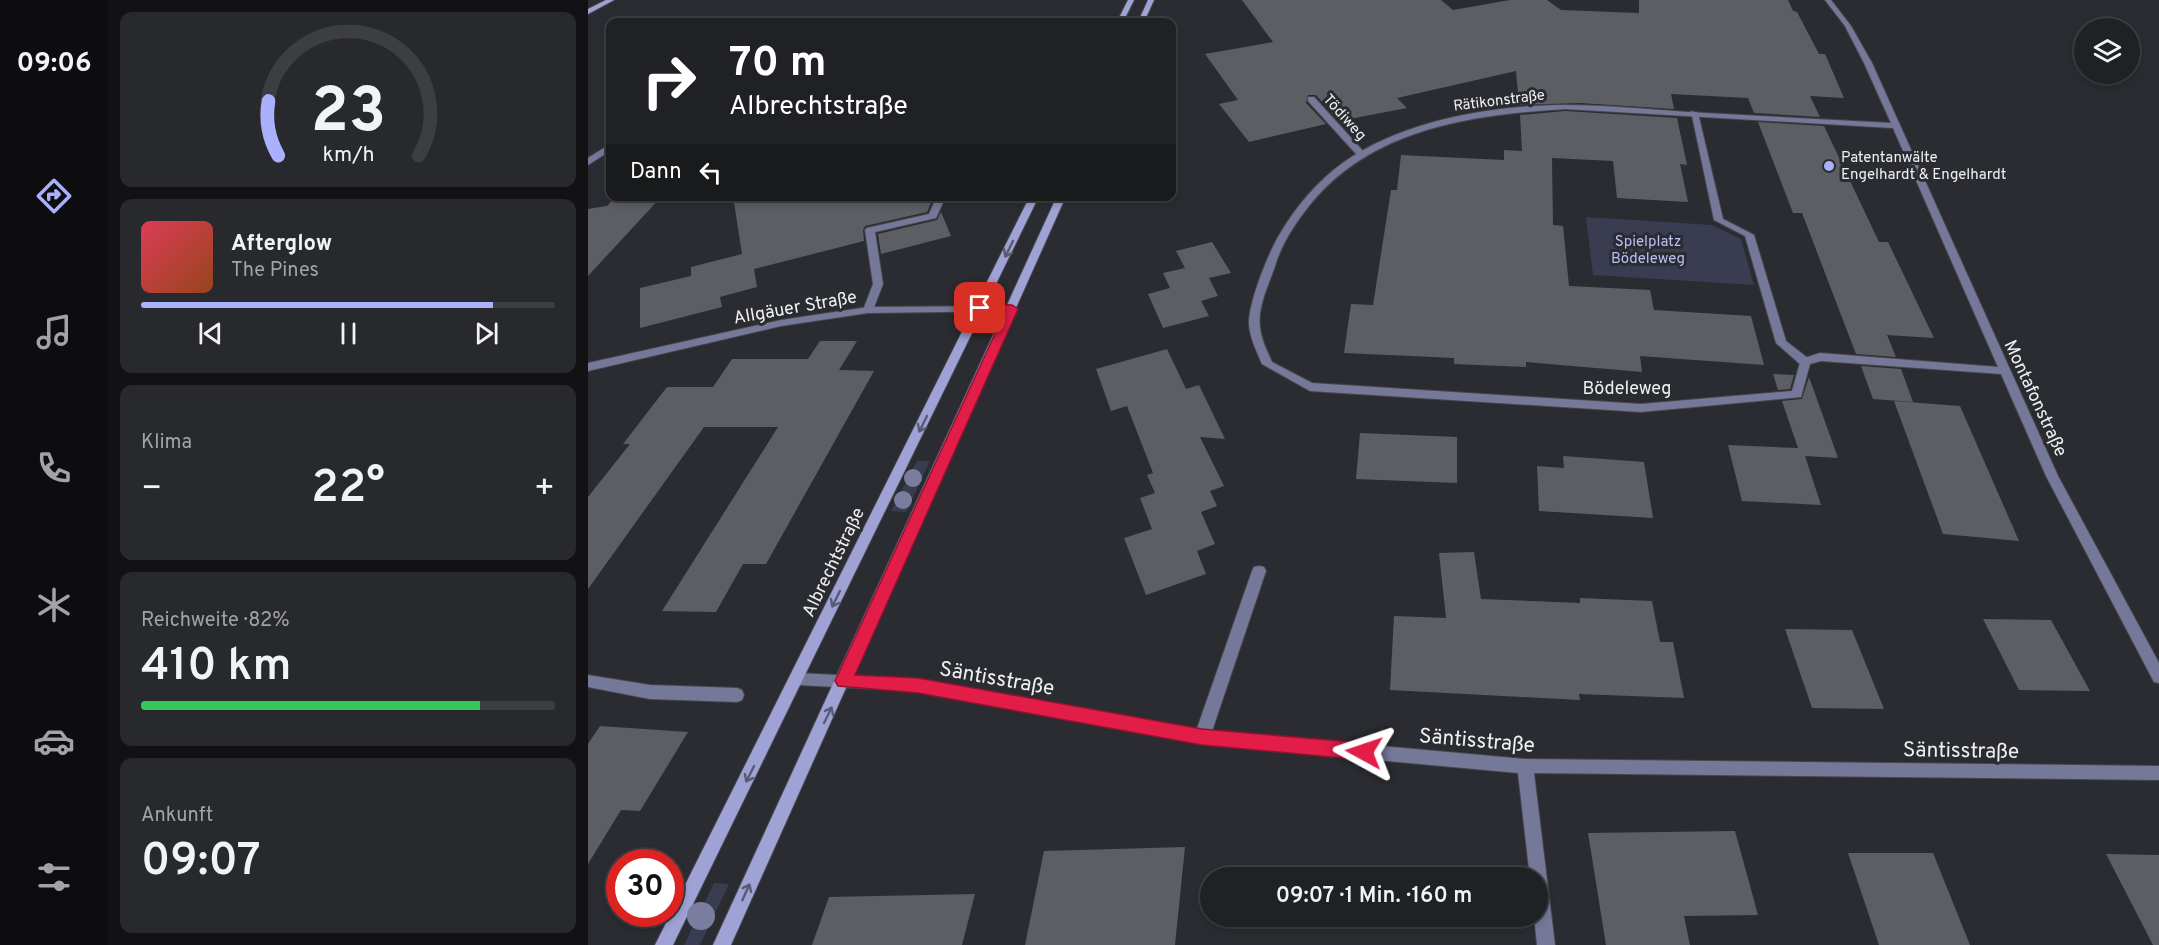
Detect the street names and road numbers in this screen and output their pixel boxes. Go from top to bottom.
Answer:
street label: Rätikonstraße [1452,86,1546,117]
street label: Tödiweg [1318,91,1370,145]
street label: Allgäuer Straße [732,286,859,331]
street label: Montafonstraße [1998,337,2072,461]
street label: Bödeleweg [1583,378,1671,401]
street label: Albrechtstraße [798,504,871,621]
street label: Säntisstraße [937,656,1056,703]
street label: Säntisstraße [1418,723,1536,760]
street label: Säntisstraße [1903,737,2019,766]

